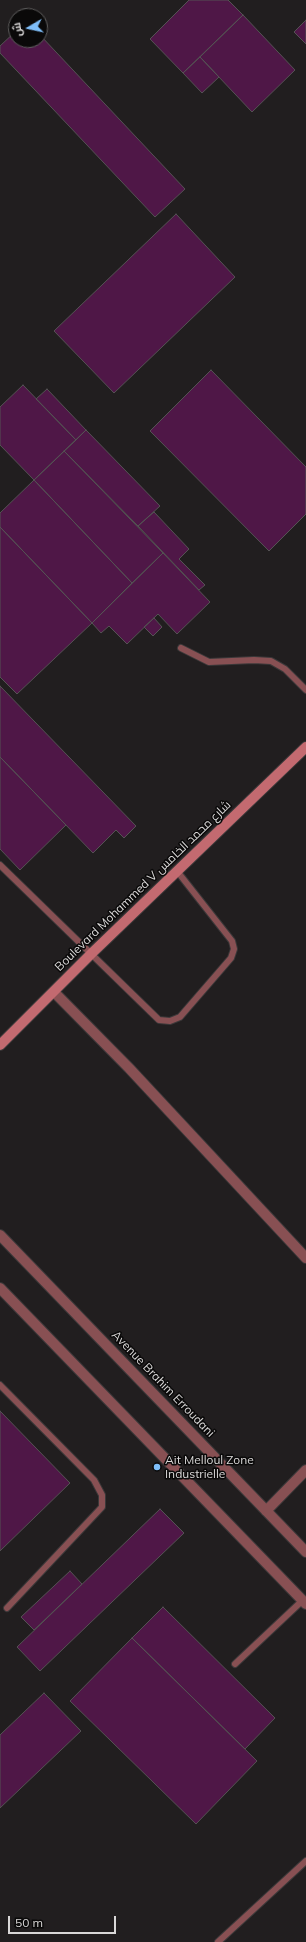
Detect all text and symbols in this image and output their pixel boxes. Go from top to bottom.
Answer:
north arrow [8,8,48,48]
text: ش [9,22,25,38]
street label: Boulevard Mohammed V شارع محمد الخامس [52,798,234,974]
street label: Avenue Brahim Erroudani [109,1328,217,1440]
place label: Ait Melloul Zone Industrielle [165,1453,254,1481]
marker: Ait Melloul Zone Industrielle [152,1462,162,1472]
scale bar [10,1908,118,1934]
text: 50 m [15,1915,43,1930]

